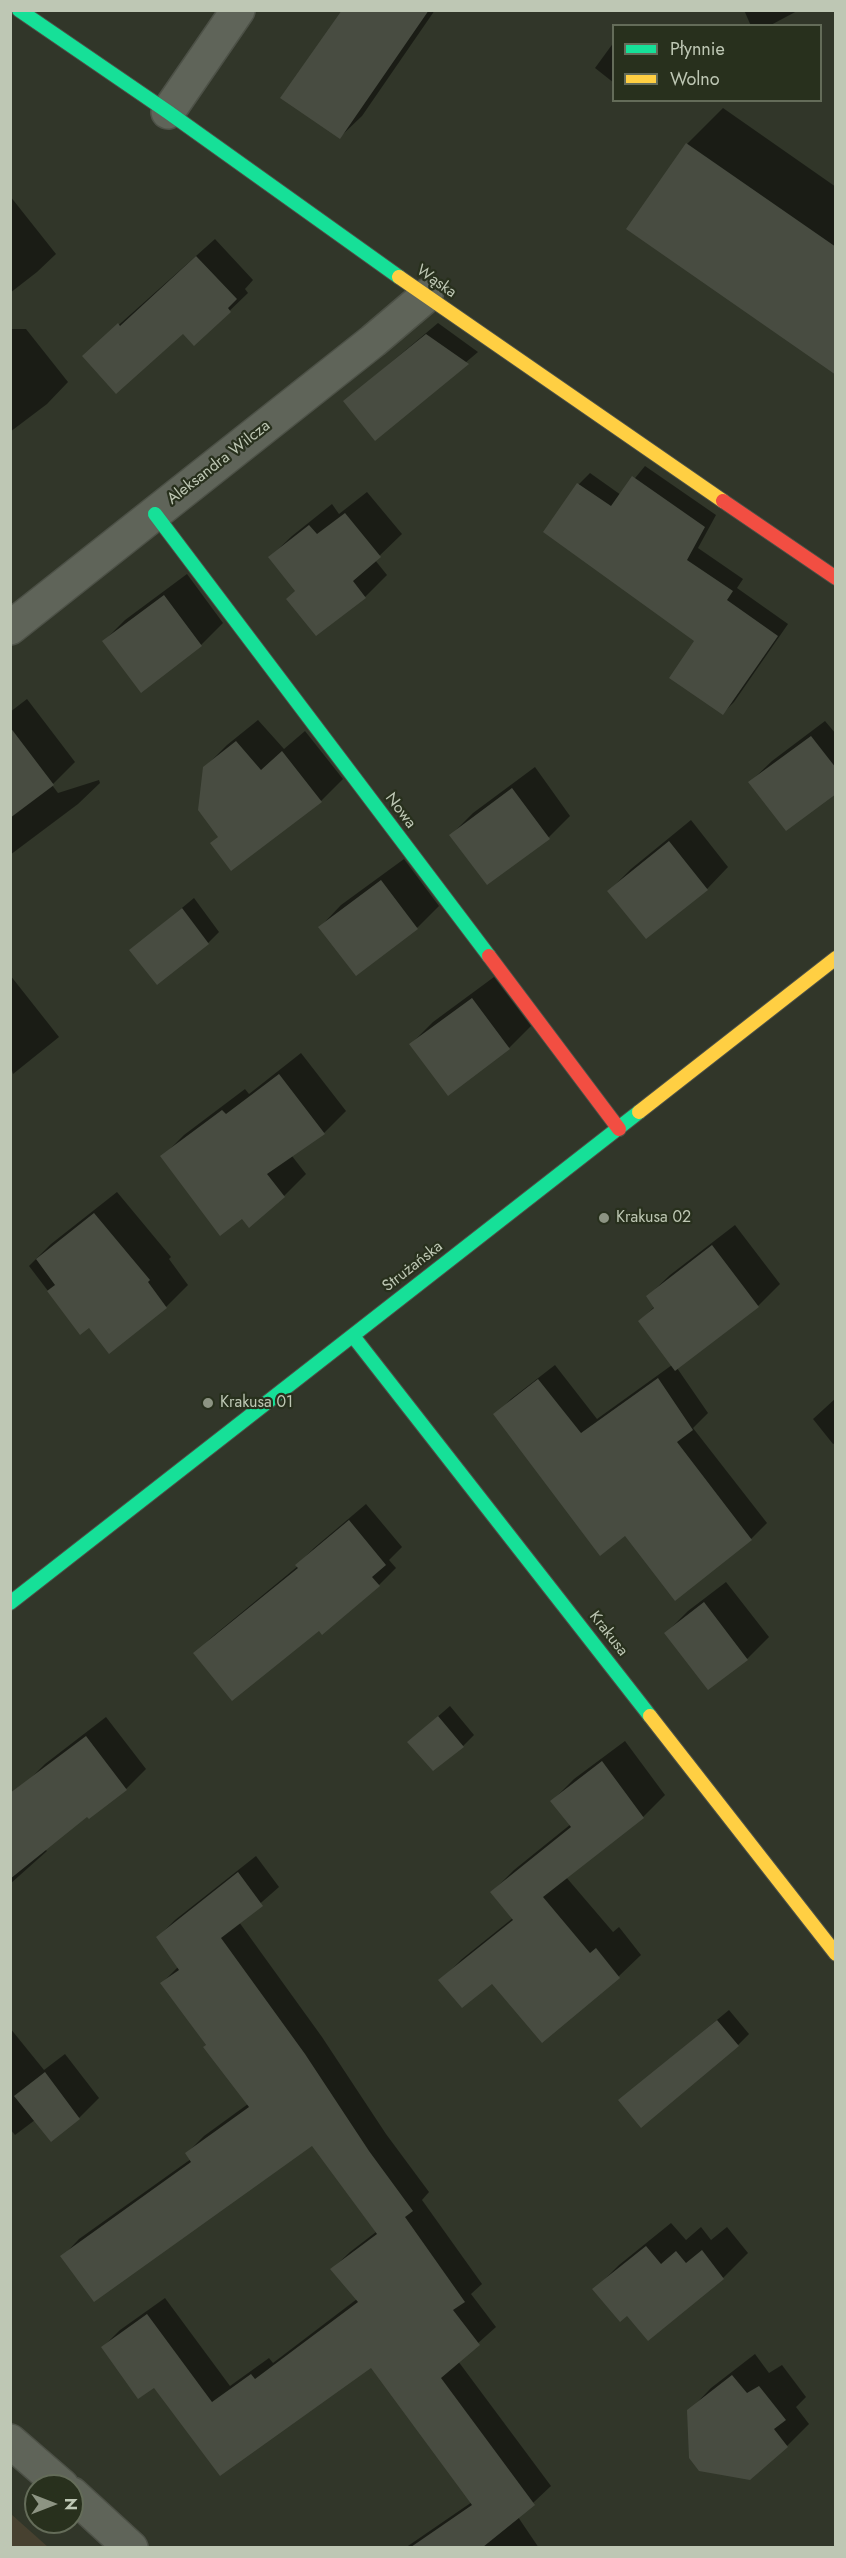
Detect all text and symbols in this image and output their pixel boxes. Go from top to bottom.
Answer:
legend [612,24,822,102]
text: Płynnie [670,36,725,62]
text: Wolno [670,66,720,92]
street label: Wąska [412,261,460,303]
street label: Aleksandra Wilcza [164,417,274,509]
street label: Nowa [380,789,420,833]
place label: Krakusa 02 [616,1208,691,1228]
marker: Krakusa 02 [597,1211,611,1225]
street label: Strużańska [379,1238,447,1296]
place label: Krakusa 01 [220,1393,293,1413]
marker: Krakusa 01 [201,1396,215,1410]
street label: Krakusa [585,1608,631,1660]
north arrow [24,2474,84,2534]
text: N [59,2498,82,2510]

